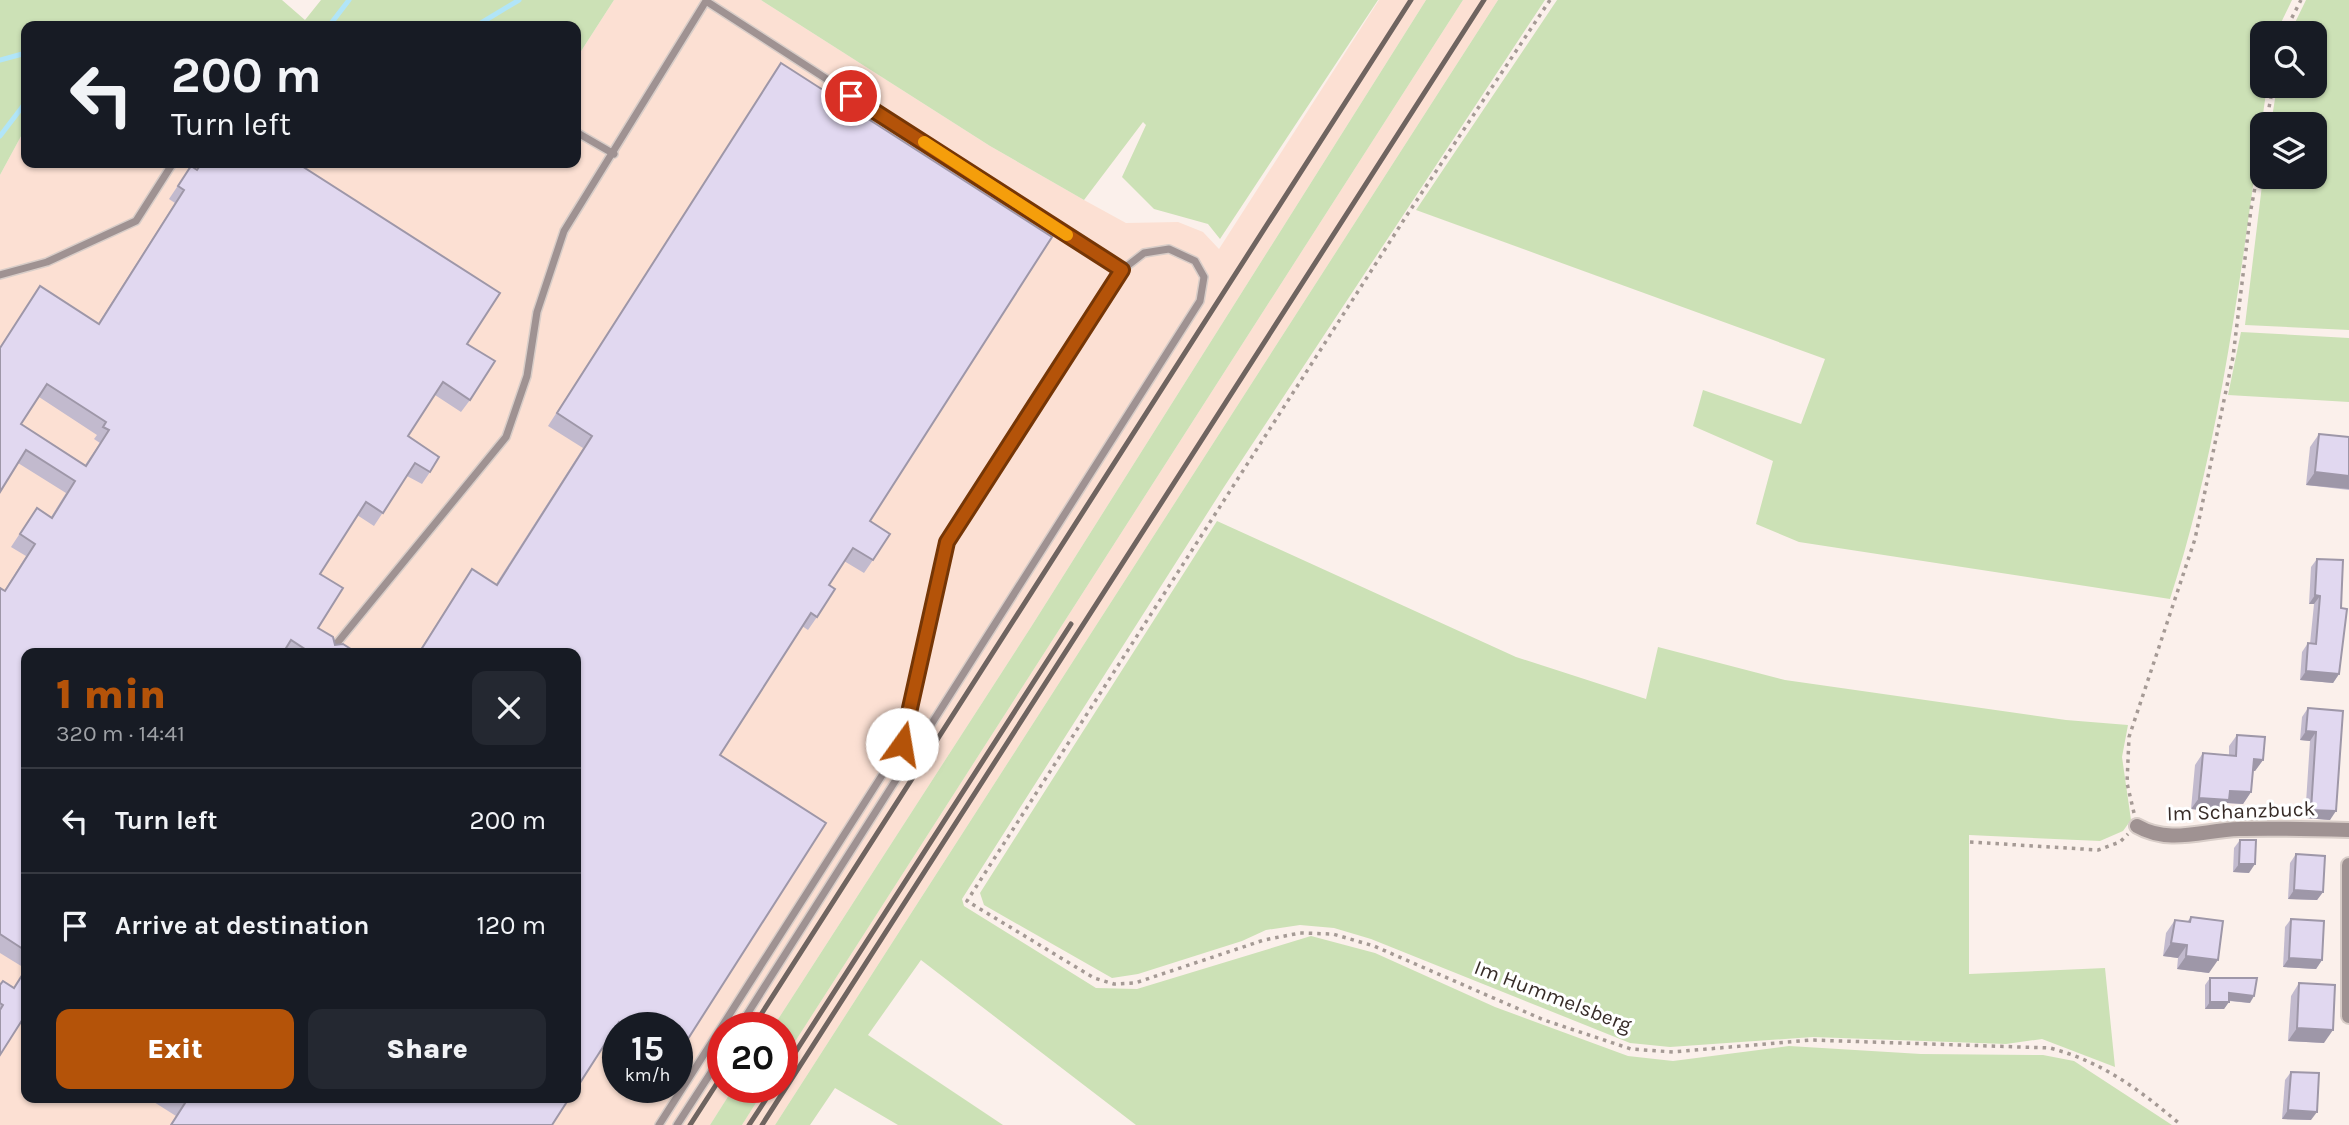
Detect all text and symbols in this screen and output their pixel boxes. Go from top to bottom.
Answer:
map controls [2250,21,2327,189]
button: search [2250,21,2327,98]
text: 200 m [171,47,322,104]
icon: left [56,49,147,140]
pin [821,66,881,126]
icon: arrive [832,77,870,115]
text: Turn left [171,106,291,143]
button: layers [2250,112,2327,189]
text: 1 min [56,669,166,719]
button: close [472,671,546,745]
position arrow [865,707,939,781]
text: 320 m · 14:41 [56,720,185,747]
street label: Im Schanzbuck [2166,796,2316,826]
icon: left [56,802,94,840]
text: Turn left [115,805,217,836]
text: 200 m [470,805,546,836]
icon: arrive [56,907,94,945]
text: Arrive at destination [115,910,369,941]
text: 120 m [476,910,546,941]
street label: Im Hummelsberg [1471,955,1635,1037]
button: Exit [56,1009,294,1089]
button: Share [308,1009,546,1089]
speed limit sign: 20 [707,1012,798,1103]
text: 15 [631,1028,664,1069]
text: km/h [625,1064,670,1086]

